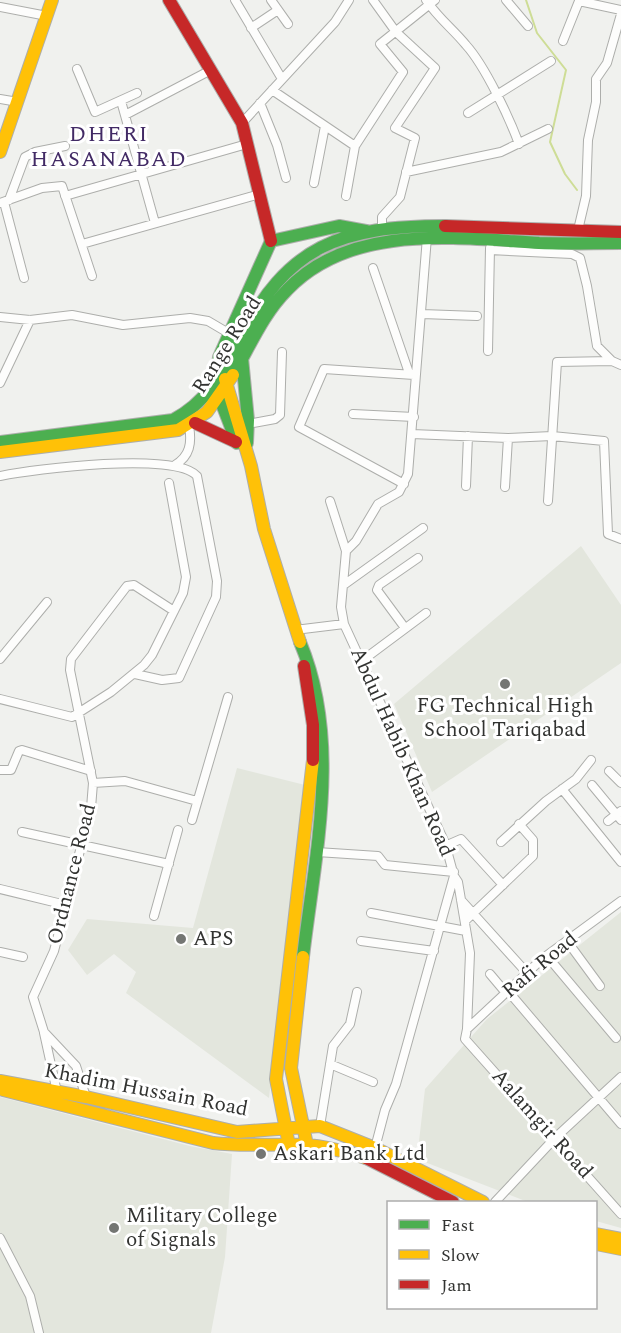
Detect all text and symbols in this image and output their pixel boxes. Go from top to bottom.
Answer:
district label: DHERI HASANABAD [31,118,187,176]
street label: Range Road [184,290,270,400]
street label: Abdul Habib Khan Road [341,642,463,862]
marker: FG Technical High School Tariqabad [498,677,512,691]
place label: FG Technical High School Tariqabad [416,690,594,746]
street label: Ordnance Road [39,800,105,948]
place label: APS [193,923,233,955]
street label: Rafi Road [495,924,585,1006]
marker: APS [174,932,188,946]
street label: Khadim Hussain Road [41,1055,251,1125]
street label: Aalamgir Road [484,1062,600,1186]
place label: Askari Bank Ltd [273,1138,425,1170]
marker: Askari Bank Ltd [254,1147,268,1161]
place label: Military College of Signals [126,1200,277,1256]
legend [387,1201,597,1309]
text: Fast [441,1212,474,1239]
marker: Military College of Signals [107,1221,121,1235]
text: Slow [441,1242,480,1269]
text: Jam [441,1272,472,1299]

